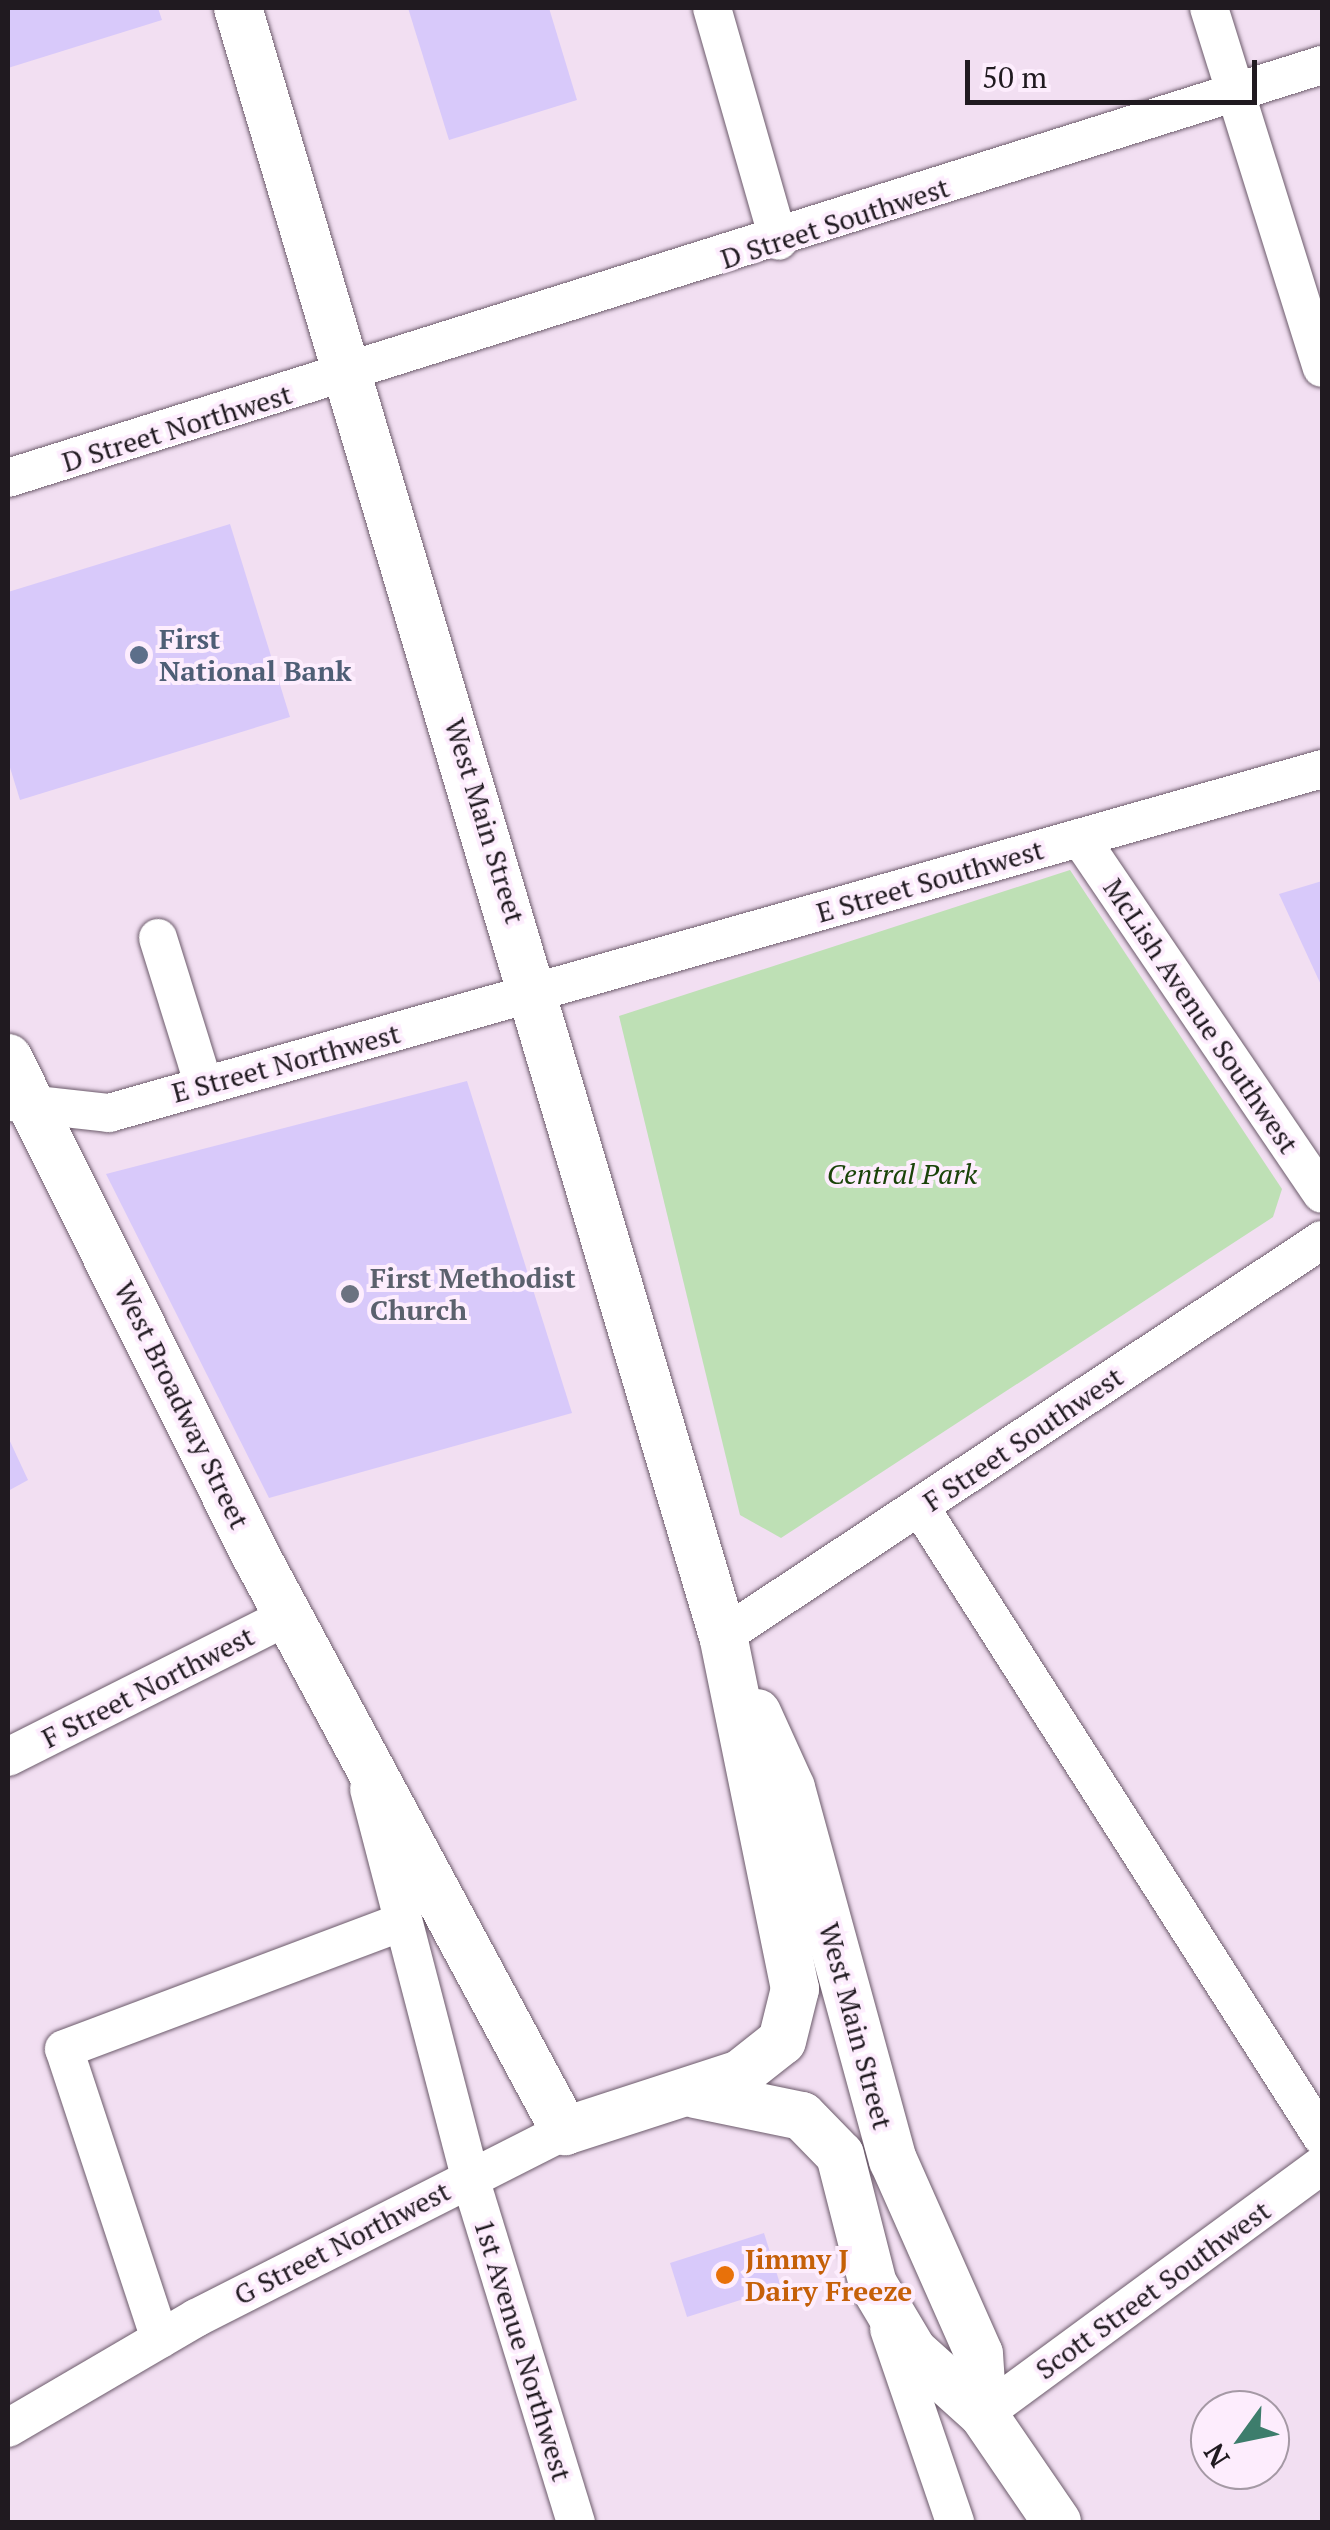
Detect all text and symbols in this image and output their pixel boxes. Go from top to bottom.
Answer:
scale bar [970,40,1262,102]
text: 50 m [982,57,1047,97]
street label: D Street Southwest [717,170,953,276]
street label: D Street Northwest [58,377,296,479]
place label: First National Bank [159,622,352,688]
marker: First National Bank [128,644,150,666]
street label: West Main Street [438,714,532,928]
street label: E Street Southwest [813,833,1047,929]
street label: McLish Avenue Southwest [1096,872,1306,1160]
street label: E Street Northwest [168,1016,404,1110]
park label: Central Park [827,1157,977,1191]
place label: First Methodist Church [370,1261,576,1327]
street label: West Broadway Street [107,1276,257,1534]
marker: First Methodist Church [339,1283,361,1305]
street label: F Street Southwest [917,1360,1129,1518]
street label: F Street Northwest [36,1619,260,1755]
street label: West Main Street [812,1919,900,2133]
street label: G Street Northwest [228,2174,456,2312]
street label: Scott Street Southwest [1029,2194,1277,2386]
street label: 1st Avenue Northwest [467,2215,579,2485]
place label: Jimmy J Dairy Freeze [745,2242,912,2308]
marker: Jimmy J Dairy Freeze [714,2264,736,2286]
north arrow [1190,2390,1290,2490]
text: N [1195,2437,1237,2475]

